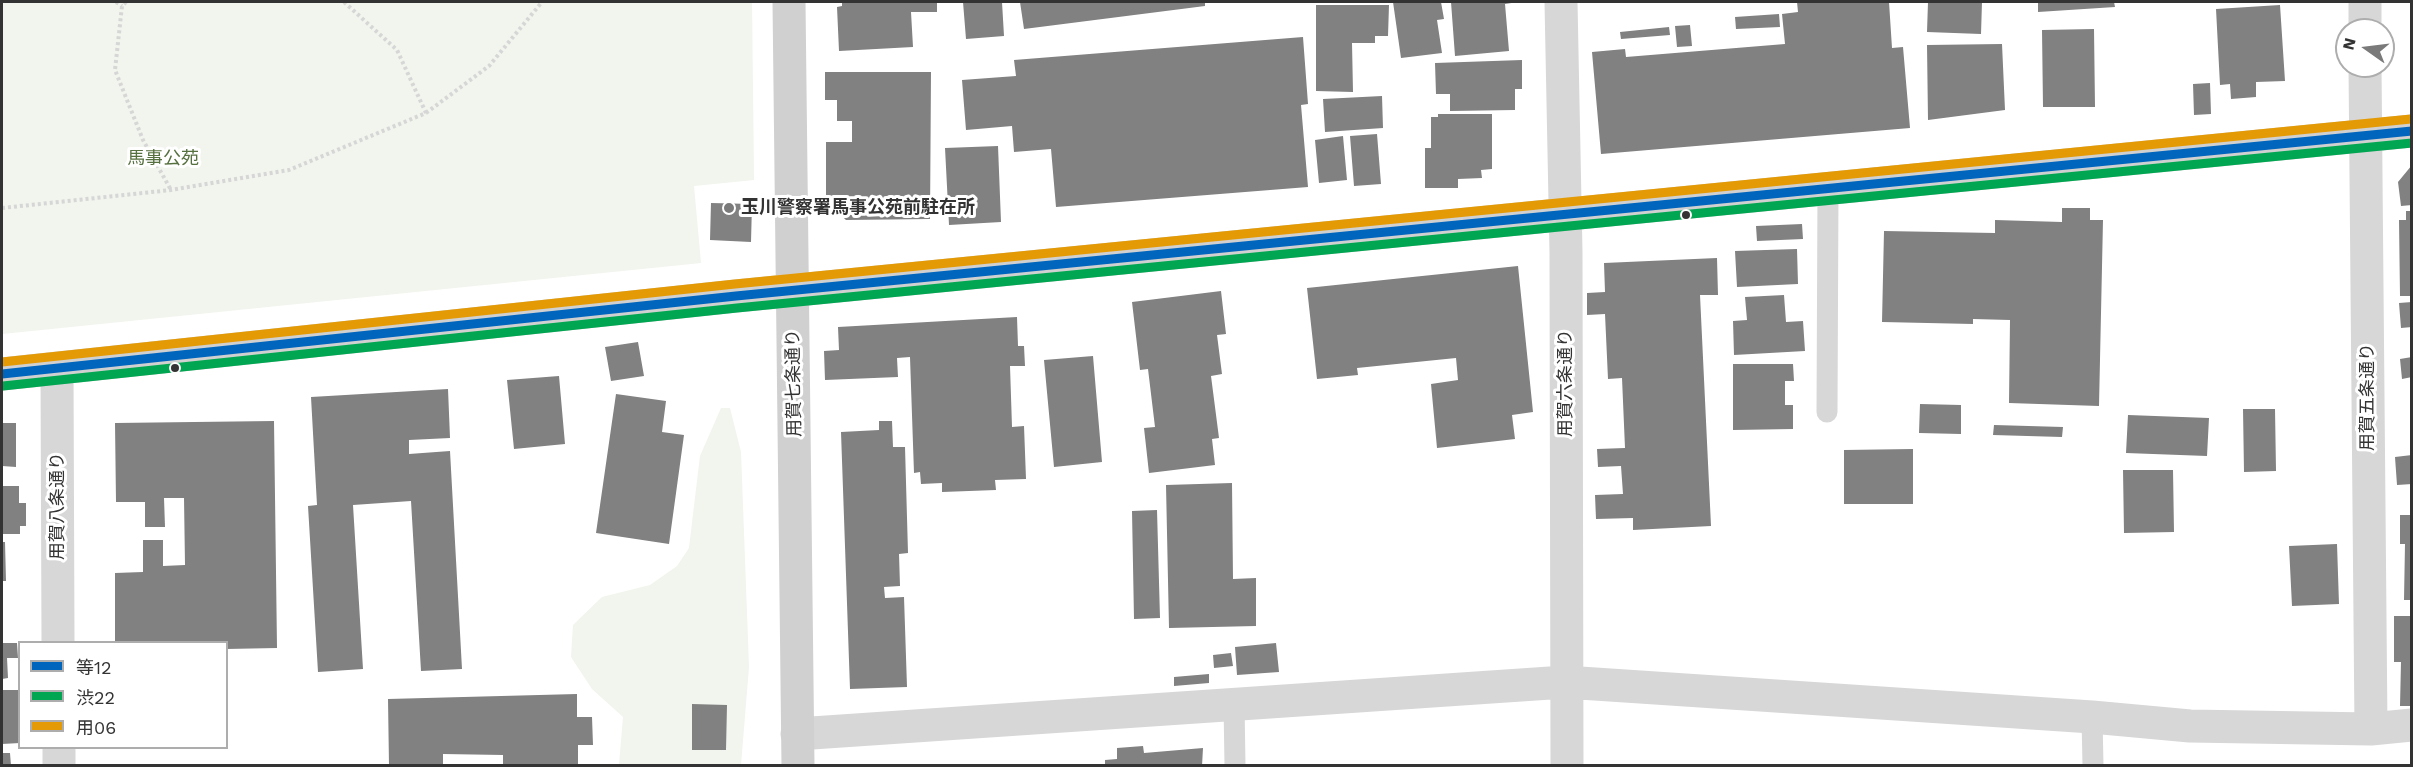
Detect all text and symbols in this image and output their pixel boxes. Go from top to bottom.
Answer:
north arrow [2335,18,2395,78]
text: N [2338,36,2360,52]
park label: 馬事公苑 [127,148,199,170]
place label: 玉川警察署馬事公苑前駐在所 [741,197,975,219]
marker: 玉川警察署馬事公苑前駐在所 [722,201,736,215]
unlabelled marker [1680,209,1692,221]
street label: 用賀七条通り [782,329,806,437]
street label: 用賀六条通り [1555,329,1577,437]
street label: 用賀五条通り [2357,343,2379,451]
unlabelled marker [169,362,181,374]
street label: 用賀八条通り [47,452,69,560]
legend [18,641,228,749]
text: 等12 [76,657,112,678]
text: 渋22 [76,687,115,708]
text: 用06 [76,717,116,738]

